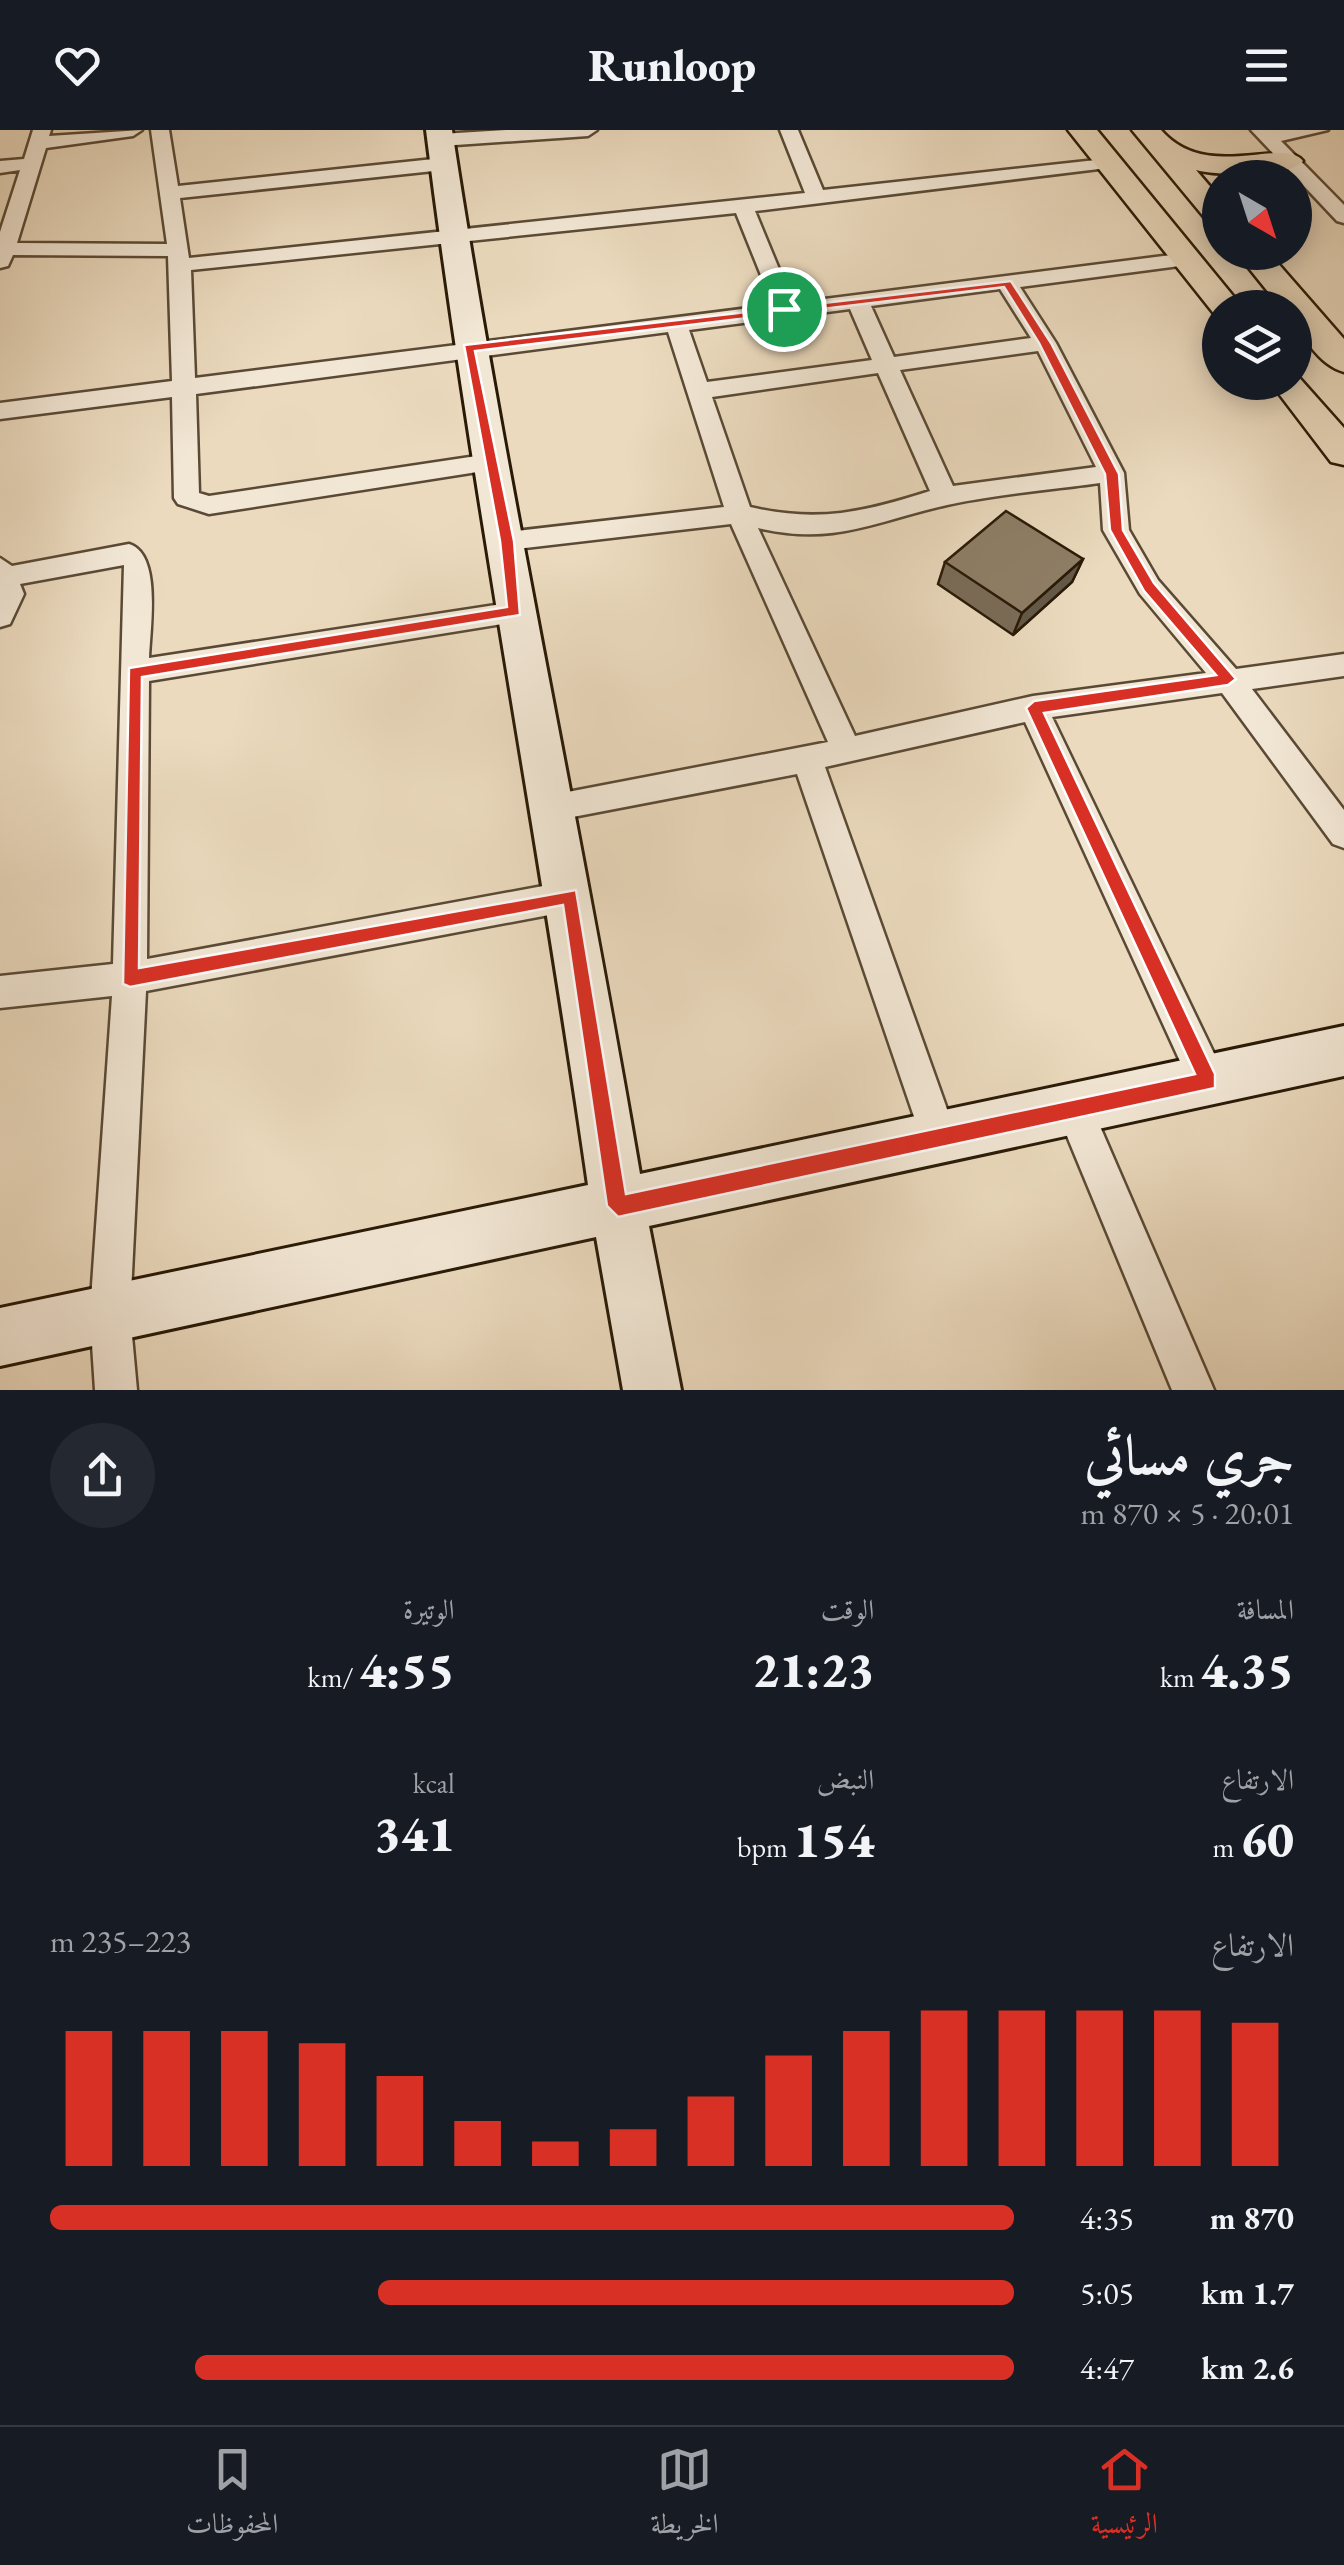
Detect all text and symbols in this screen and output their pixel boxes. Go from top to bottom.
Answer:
text: Runloop [588,36,756,94]
icon: heart [50,38,105,93]
icon: menu [1239,38,1294,93]
north arrow [1202,160,1312,270]
map controls [1202,160,1312,400]
pin [742,267,827,352]
icon: arrive [757,282,812,337]
button: layers [1202,290,1312,400]
text: جري مسائي [1085,1419,1294,1490]
button: share [50,1423,155,1528]
text: 20:01 · 5 × 870 m [1081,1492,1294,1534]
text: الوتيرة [403,1591,455,1627]
text: الوقت [821,1591,874,1627]
text: المسافة [1237,1591,1294,1627]
text: 4:55 [359,1637,455,1702]
text: 21:23 [752,1637,874,1702]
text: 4.35 [1200,1637,1294,1702]
text: /km [308,1659,359,1695]
text: km [1160,1659,1200,1695]
text: النبض [817,1761,874,1797]
text: الارتفاع [1221,1761,1294,1797]
text: kcal [413,1765,455,1801]
text: 341 [374,1801,455,1866]
text: 154 [793,1807,874,1872]
text: 60 [1240,1807,1294,1872]
text: bpm [737,1829,793,1865]
text: m [1213,1829,1240,1865]
text: 223–235 m [50,1920,191,1962]
text: الارتفاع [1211,1924,1294,1966]
text: 4:35 [1080,2197,1134,2239]
text: 870 m [1210,2197,1294,2239]
text: 5:05 [1080,2272,1134,2314]
text: 1.7 km [1201,2272,1294,2314]
text: 4:47 [1080,2347,1134,2389]
text: 2.6 km [1201,2347,1294,2389]
tab: المحفوظات [186,2442,278,2551]
tab: الخريطة [650,2442,719,2551]
tab: الرئيسية [1091,2442,1158,2551]

